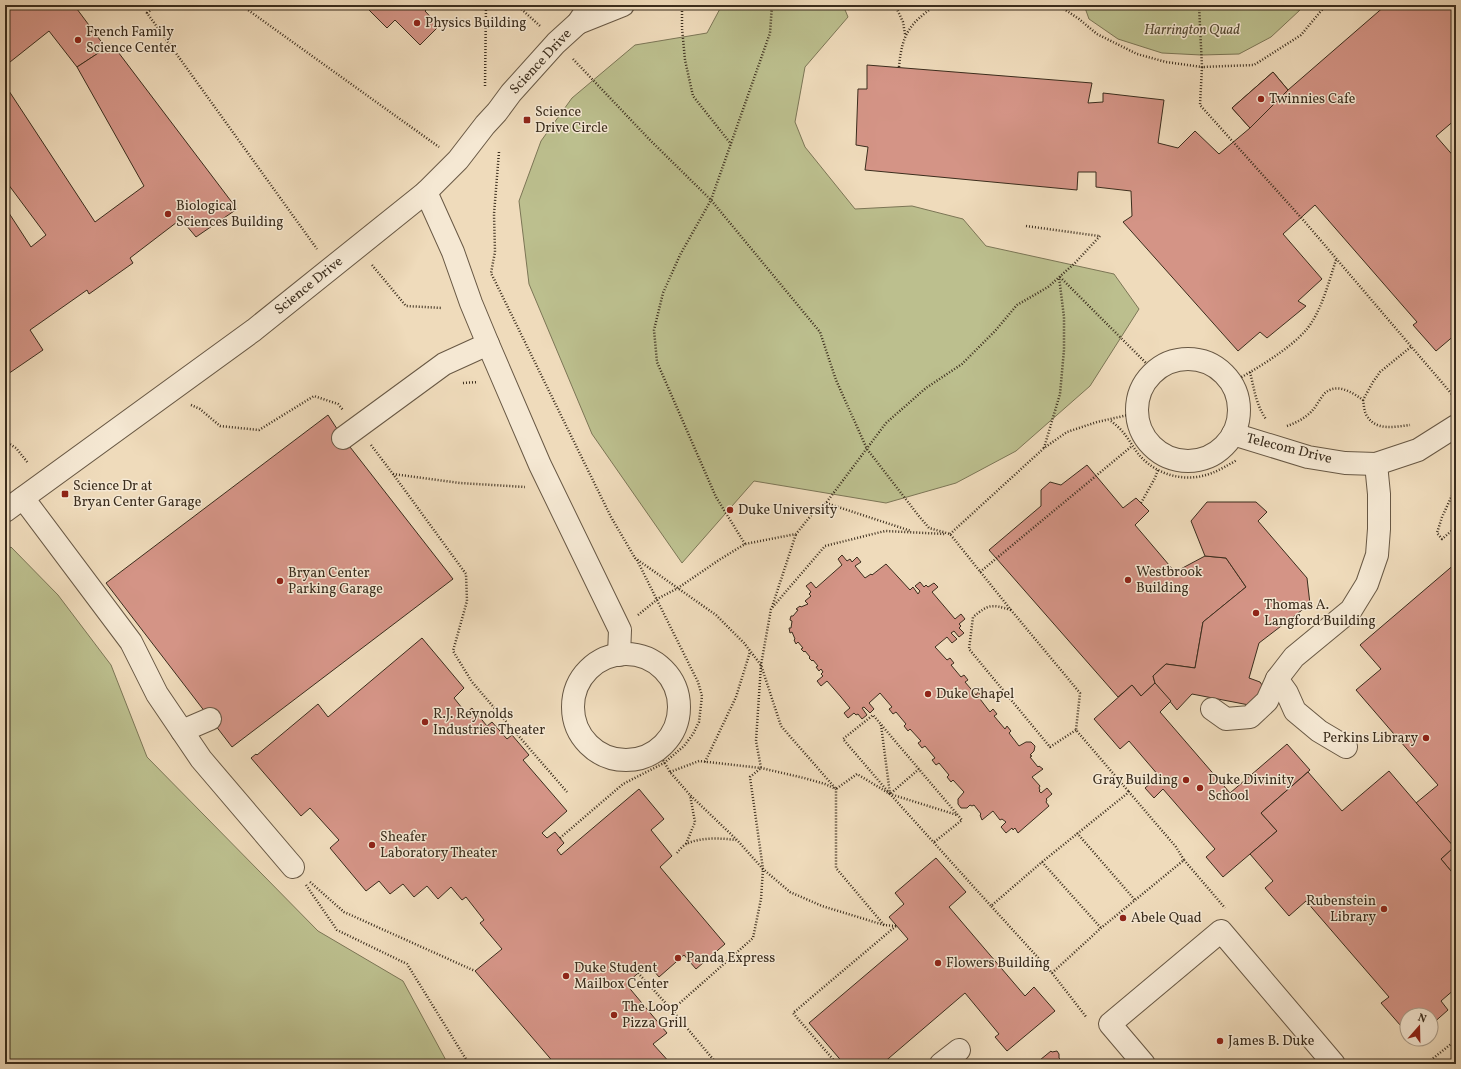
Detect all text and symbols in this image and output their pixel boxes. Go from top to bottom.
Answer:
place label: Physics Building [425,14,526,33]
marker: Physics Building [412,18,422,28]
park label: Harrington Quad [1144,21,1240,40]
place label: French Family Science Center [86,23,176,58]
street label: Science Drive [506,25,577,99]
marker: French Family Science Center [73,35,83,45]
place label: Twinnies Cafe [1269,90,1356,109]
marker: Twinnies Cafe [1256,94,1266,104]
place label: Science Drive Circle [535,103,608,138]
marker: Science Drive Circle [522,115,532,125]
place label: Biological Sciences Building [176,197,284,232]
marker: Biological Sciences Building [163,209,173,219]
street label: Science Drive [271,252,348,320]
street label: Telecom Drive [1244,429,1334,469]
place label: Science Dr at Bryan Center Garage [73,477,202,512]
marker: Science Dr at Bryan Center Garage [60,489,70,499]
place label: Duke University [738,501,838,520]
marker: Duke University [725,505,735,515]
place label: Westbrook Building [1136,563,1203,598]
place label: Bryan Center Parking Garage [288,564,383,599]
marker: Westbrook Building [1123,575,1133,585]
marker: Bryan Center Parking Garage [275,576,285,586]
place label: Thomas A. Langford Building [1264,596,1376,631]
marker: Thomas A. Langford Building [1251,608,1261,618]
place label: Duke Chapel [936,685,1014,704]
marker: Duke Chapel [923,689,933,699]
place label: R.J. Reynolds Industries Theater [433,705,545,740]
marker: R.J. Reynolds Industries Theater [420,717,430,727]
place label: Perkins Library [1323,729,1418,748]
marker: Perkins Library [1421,733,1431,743]
place label: Gray Building [1093,771,1178,790]
place label: Duke Divinity School [1208,771,1294,806]
marker: Gray Building [1181,775,1191,785]
marker: Duke Divinity School [1195,783,1205,793]
place label: Sheafer Laboratory Theater [380,828,497,863]
marker: Sheafer Laboratory Theater [367,840,377,850]
place label: Rubenstein Library [1306,892,1376,927]
marker: Rubenstein Library [1379,904,1389,914]
place label: Abele Quad [1131,909,1202,928]
marker: Abele Quad [1118,913,1128,923]
place label: Panda Express [686,949,775,968]
marker: Panda Express [673,953,683,963]
place label: Flowers Building [946,954,1050,973]
marker: Flowers Building [933,958,943,968]
place label: Duke Student Mailbox Center [574,959,669,994]
marker: Duke Student Mailbox Center [561,971,571,981]
place label: The Loop Pizza Grill [622,998,687,1033]
north arrow [1399,1007,1439,1047]
marker: The Loop Pizza Grill [609,1010,619,1020]
text: N [1416,1011,1428,1027]
place label: James B. Duke [1228,1032,1315,1051]
marker: James B. Duke [1215,1036,1225,1046]

